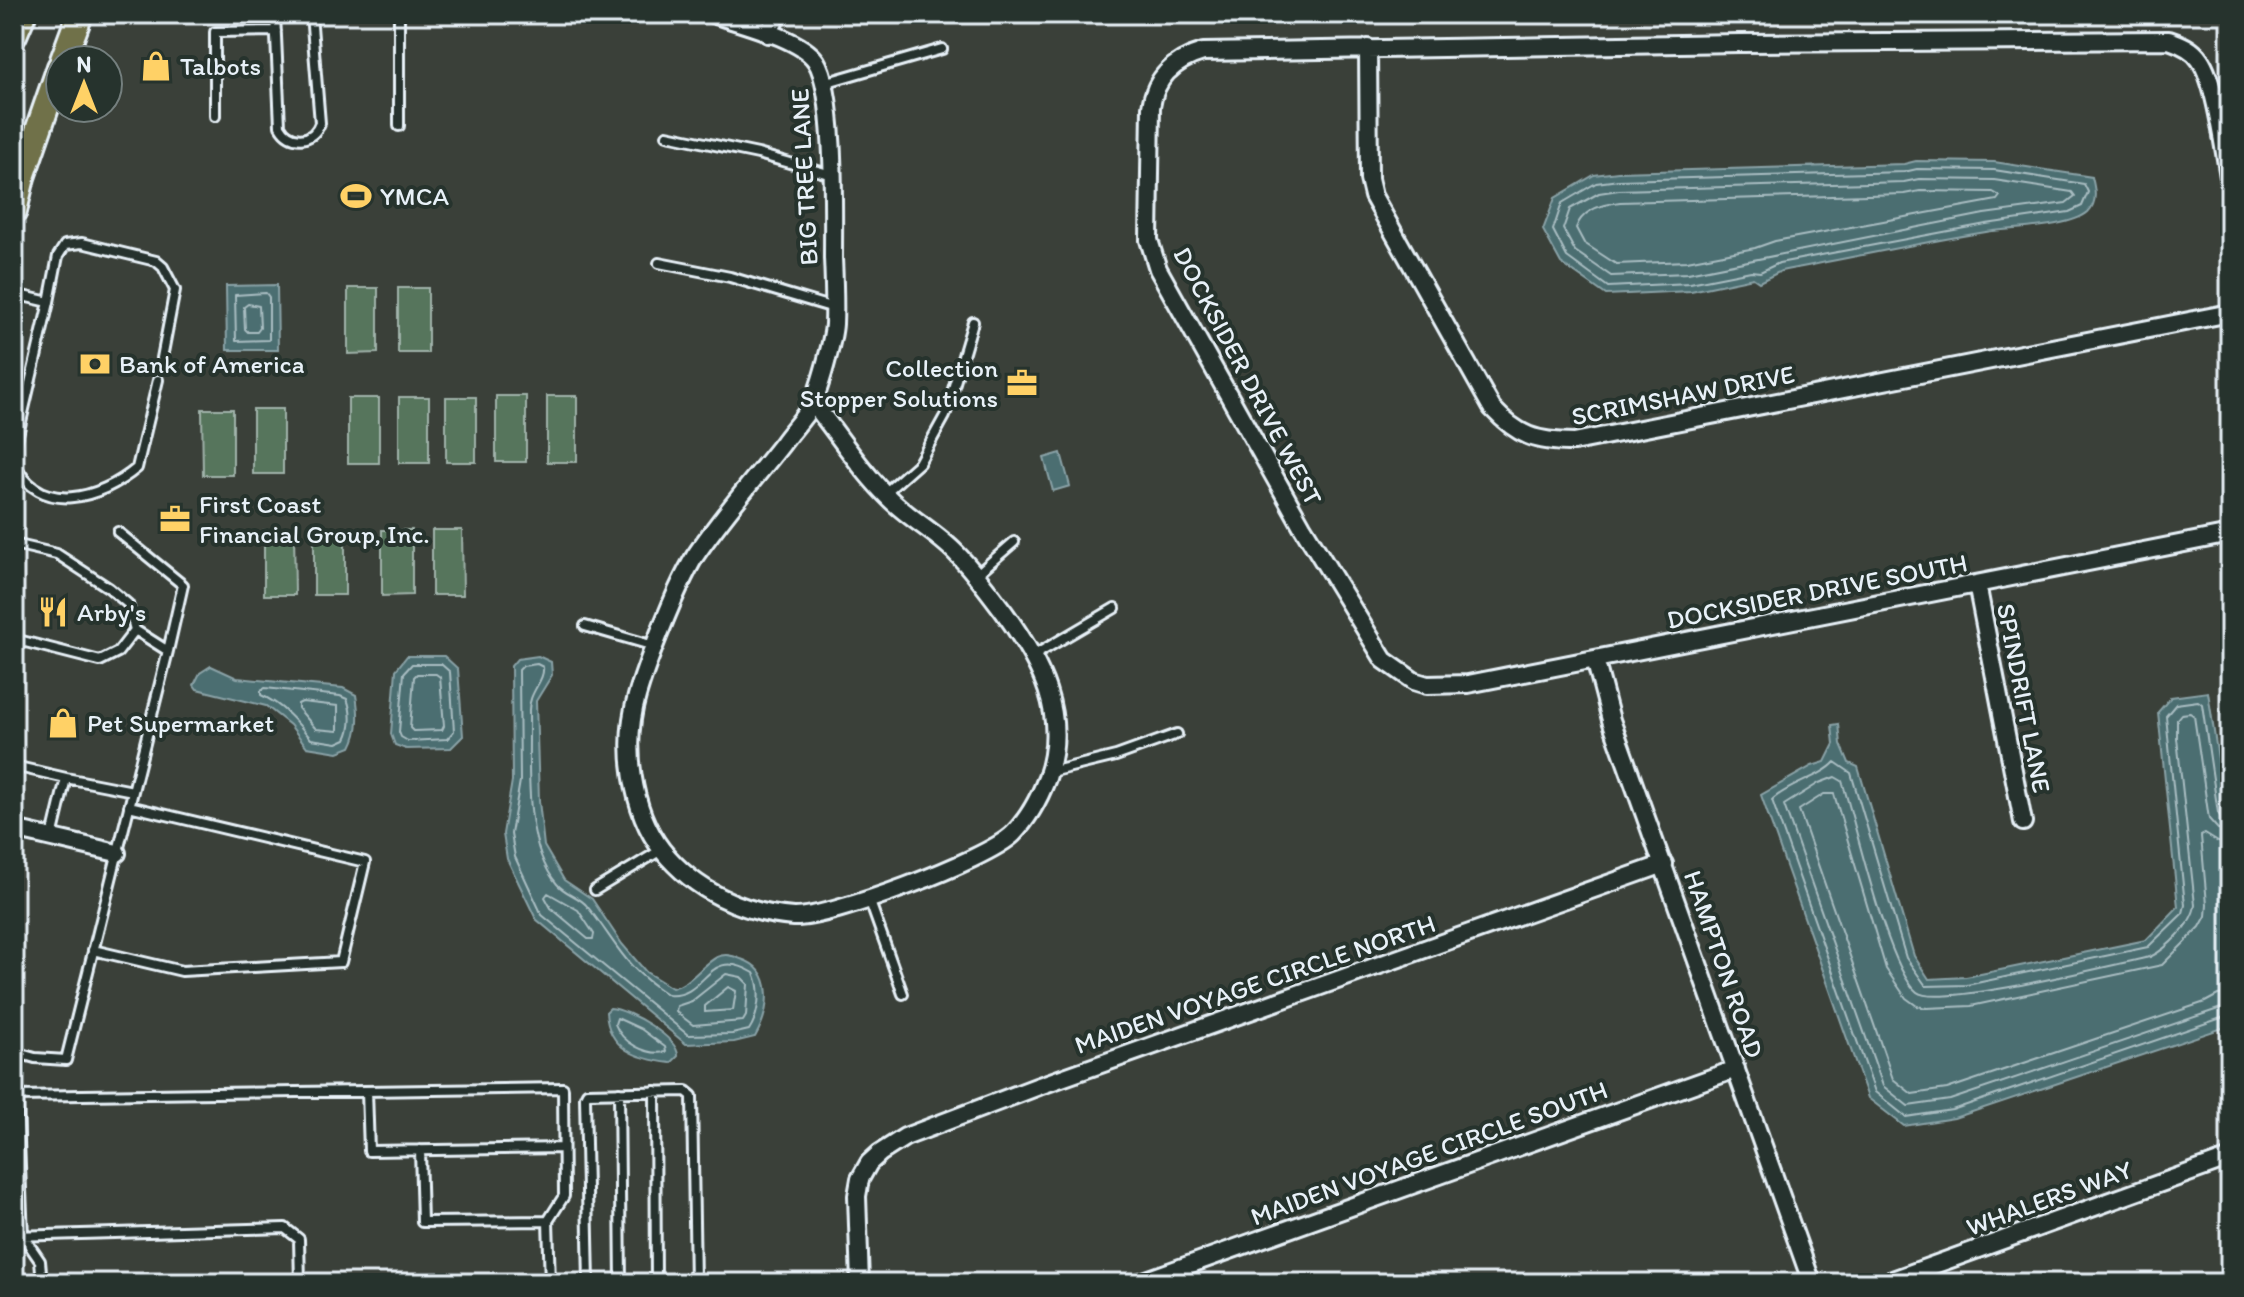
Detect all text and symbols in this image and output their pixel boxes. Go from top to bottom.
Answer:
north arrow [44,44,124,124]
shop icon: Talbots [139,49,173,83]
place label: Talbots [180,50,261,82]
text: N [77,51,91,78]
street label: BIG TREE LANE [783,88,825,266]
sports icon: YMCA [339,179,373,213]
place label: YMCA [380,180,449,212]
street label: DOCKSIDER DRIVE WEST [1166,241,1330,511]
bank icon: Bank of America [78,347,112,381]
place label: Bank of America [119,348,305,380]
place label: Collection Stopper Solutions [800,352,998,414]
street label: SCRIMSHAW DRIVE [1569,358,1797,432]
office icon: Collection Stopper Solutions [1005,366,1039,400]
place label: First Coast Financial Group, Inc. [199,488,430,550]
office icon: First Coast Financial Group, Inc. [158,502,192,536]
street label: DOCKSIDER DRIVE SOUTH [1664,546,1970,636]
restaurant icon: Arby's [36,595,70,629]
place label: Arby's [77,596,146,628]
street label: SPINDRIFT LANE [1990,601,2058,795]
shop icon: Pet Supermarket [46,706,80,740]
place label: Pet Supermarket [87,707,275,739]
street label: HAMPTON ROAD [1677,866,1771,1062]
street label: MAIDEN VOYAGE CIRCLE NORTH [1070,907,1440,1061]
street label: MAIDEN VOYAGE CIRCLE SOUTH [1246,1073,1612,1233]
street label: WHALERS WAY [1962,1153,2137,1243]

